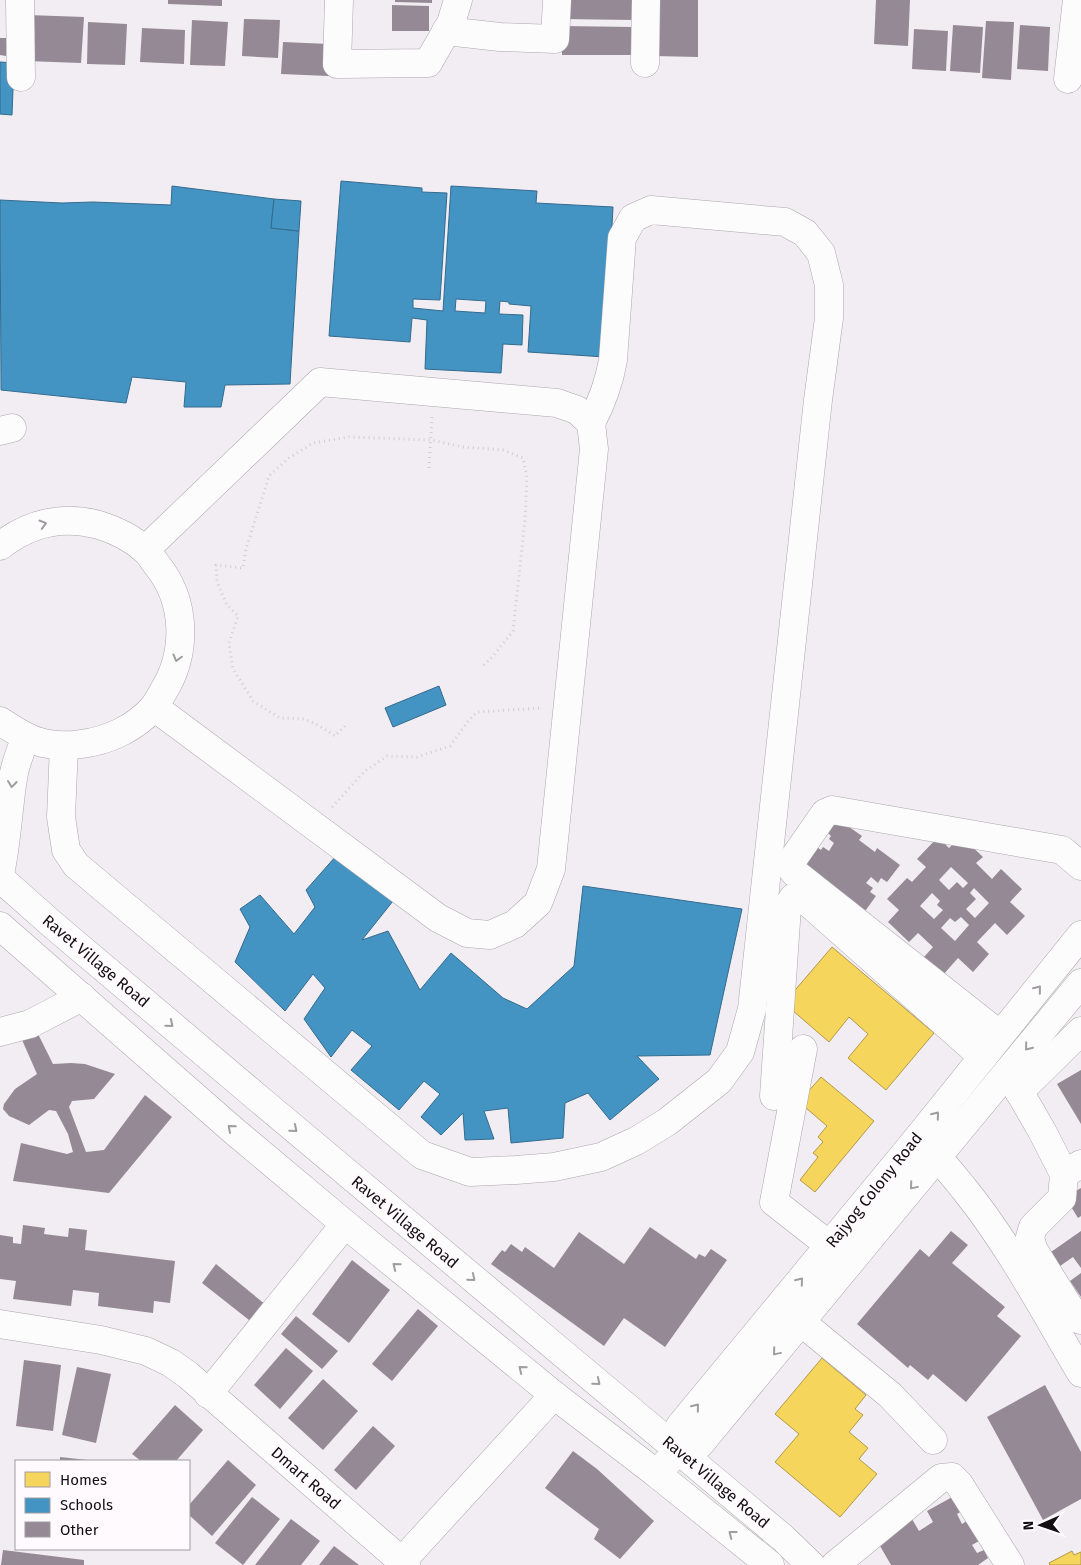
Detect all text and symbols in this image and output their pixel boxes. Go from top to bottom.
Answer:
one-way arrow [38,520,47,530]
one-way arrow [172,653,183,662]
one-way arrow [7,780,18,788]
street label: Ravet Village Road [39,911,153,1011]
one-way arrow [1032,985,1041,994]
one-way arrow [164,1018,173,1027]
one-way arrow [1025,1042,1034,1051]
one-way arrow [930,1112,938,1121]
one-way arrow [288,1123,297,1131]
one-way arrow [228,1125,237,1134]
street label: Rajyog Colony Road [822,1129,926,1251]
street label: Ravet Village Road [348,1172,462,1272]
one-way arrow [911,1180,919,1189]
one-way arrow [393,1263,402,1272]
one-way arrow [467,1272,476,1281]
one-way arrow [794,1278,803,1287]
one-way arrow [773,1346,782,1355]
one-way arrow [518,1366,527,1375]
one-way arrow [591,1377,600,1385]
one-way arrow [691,1403,700,1412]
street label: Ravet Village Road [659,1432,773,1532]
street label: Dmart Road [267,1443,345,1513]
legend [15,1460,190,1550]
text: Homes [60,1471,107,1489]
text: Schools [60,1496,113,1514]
north arrow [1016,1500,1066,1550]
text: N [1020,1520,1037,1530]
text: Other [60,1521,99,1539]
one-way arrow [729,1531,738,1539]

